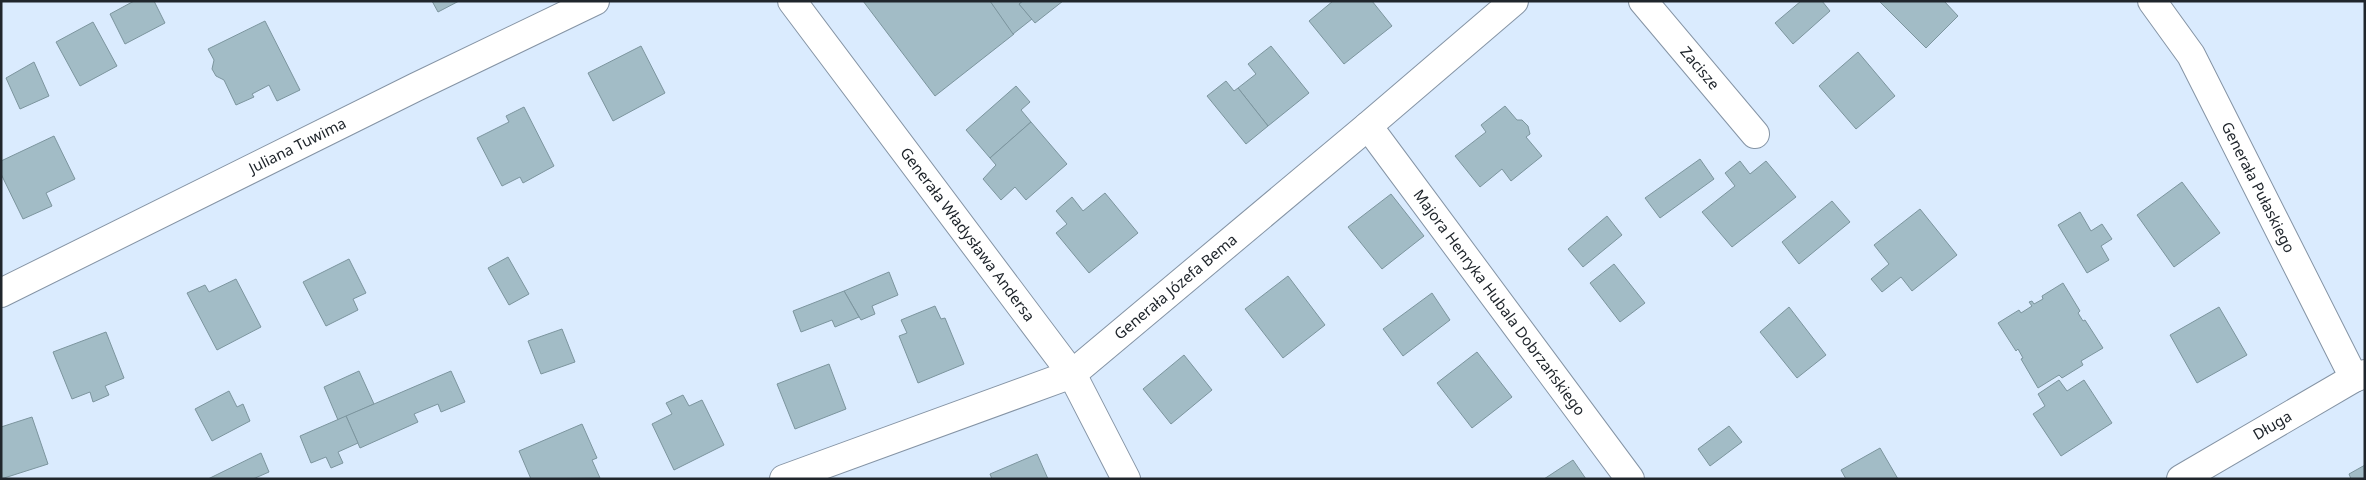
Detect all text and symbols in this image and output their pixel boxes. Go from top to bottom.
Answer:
street label: Zacisze [1676,42,1724,94]
street label: Juliana Tuwima [243,112,349,178]
street label: Generała Pułaskiego [2217,118,2300,256]
street label: Generała Władysława Andersa [896,143,1040,325]
street label: Majora Henryka Hubala Dobrzańskiego [1409,185,1590,419]
street label: Generała Józefa Bema [1110,229,1241,343]
street label: Długa [2249,406,2295,444]

